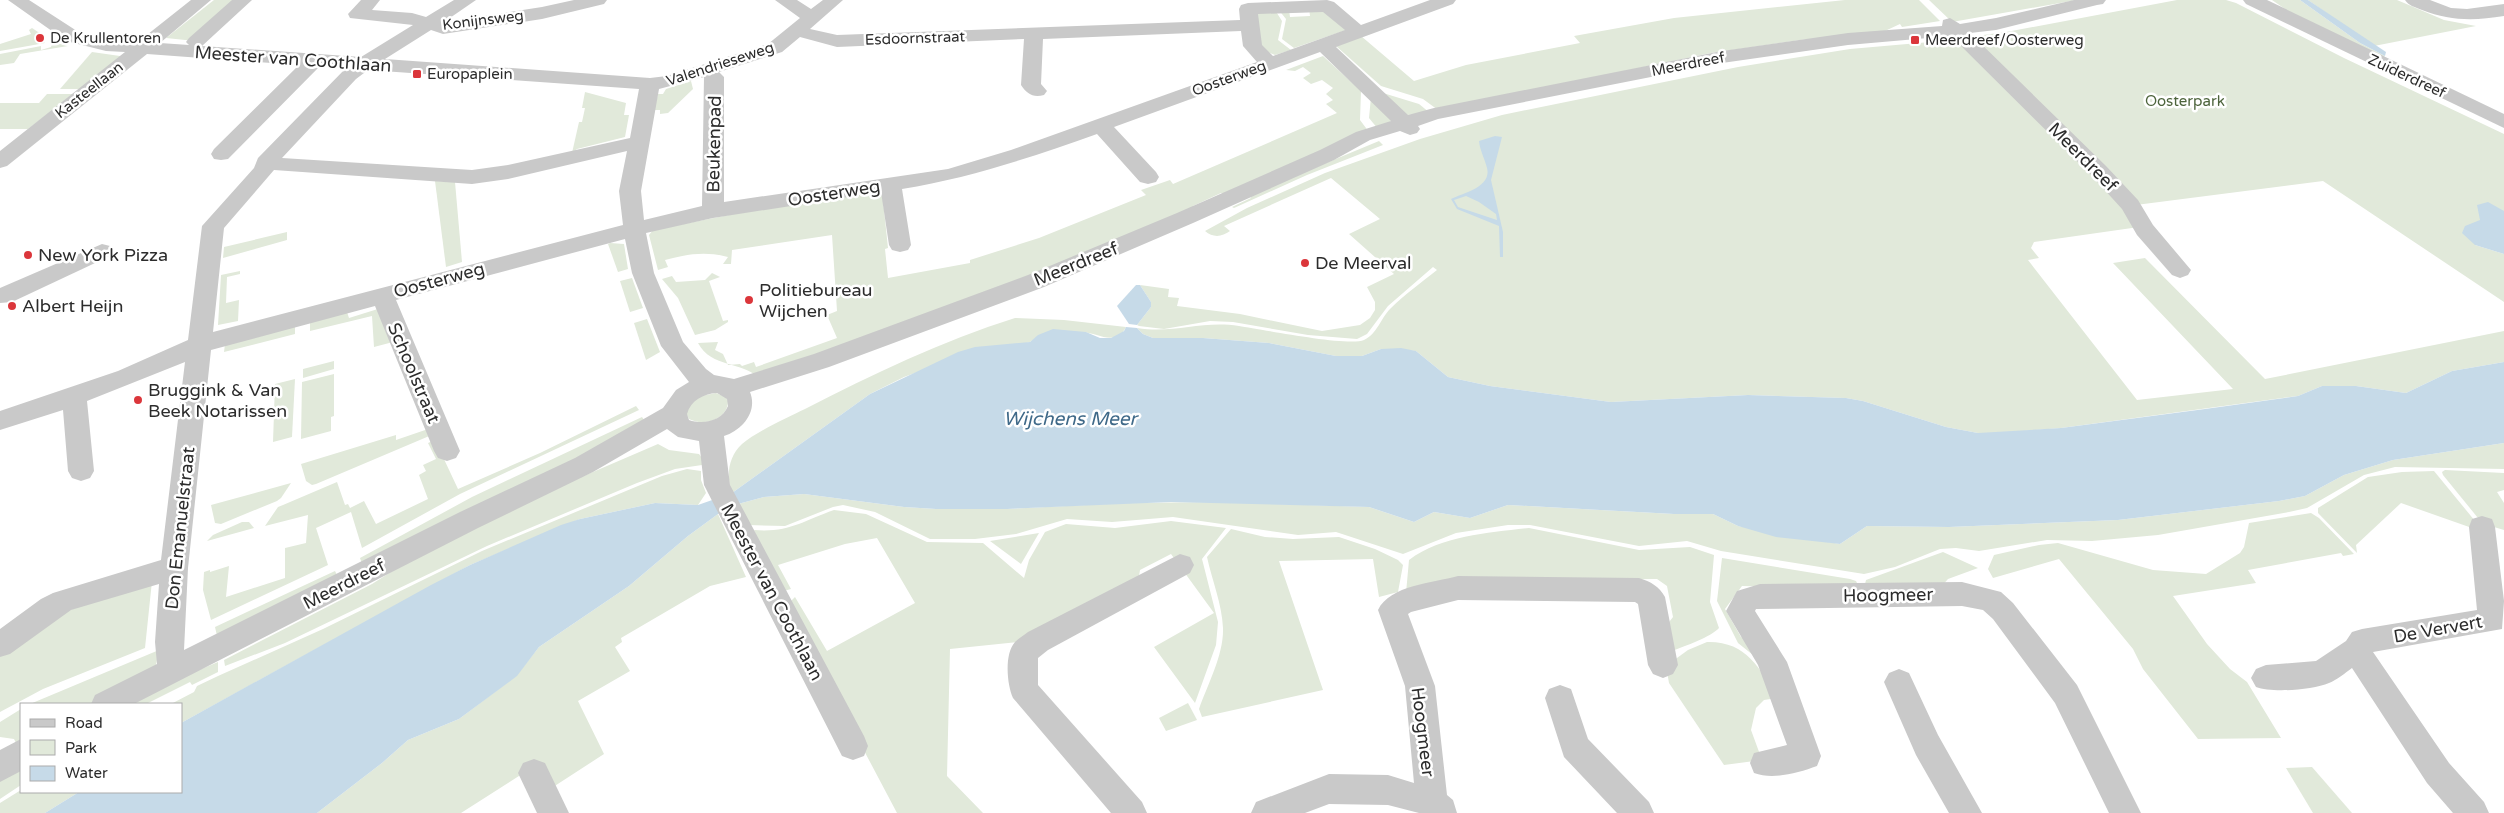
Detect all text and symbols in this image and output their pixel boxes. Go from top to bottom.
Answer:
street label: Konijnsweg [441,6,525,34]
street label: Esdoornstraat [865,27,966,49]
place label: De Krullentoren [50,29,161,47]
place label: Meerdreef/Oosterweg [1925,31,2084,49]
marker: De Krullentoren [34,32,46,44]
marker: Meerdreef/Oosterweg [1909,34,1921,46]
street label: Valendrieseweg [664,38,776,90]
street label: Meester van Coothlaan [194,41,392,77]
street label: Meerdreef [1650,48,1727,80]
street label: Zuiderdreef [2365,50,2449,102]
street label: Oosterweg [1189,56,1269,100]
street label: Kasteellaan [51,58,127,122]
place label: Europaplein [427,65,513,83]
marker: Europaplein [411,68,423,80]
park label: Oosterpark [2145,92,2225,110]
street label: Beukenpad [702,95,726,193]
street label: Meerdreef [2044,118,2122,196]
street label: Oosterweg [786,175,882,211]
street label: Meerdreef [1030,237,1122,291]
place label: New York Pizza [38,244,168,266]
marker: New York Pizza [22,249,34,261]
place label: De Meerval [1315,252,1411,274]
street label: Oosterweg [391,257,487,303]
marker: De Meerval [1299,257,1311,269]
place label: Politiebureau Wijchen [759,279,872,322]
marker: Politiebureau Wijchen [743,294,755,306]
place label: Albert Heijn [22,295,123,317]
marker: Albert Heijn [6,300,18,312]
street label: Schoolstraat [383,319,445,427]
place label: Bruggink & Van Beek Notarissen [148,379,287,422]
marker: Bruggink & Van Beek Notarissen [132,394,144,406]
water label: Wijchens Meer [1003,408,1139,430]
street label: Don Emanuelstraat [161,445,199,610]
street label: Meester van Coothlaan [716,500,828,684]
street label: Meerdreef [299,554,389,614]
street label: Hoogmeer [1843,583,1933,607]
street label: De Ververt [2392,610,2484,648]
street label: Hoogmeer [1407,686,1439,778]
legend [20,703,182,793]
text: Road [65,714,103,732]
text: Park [65,739,97,757]
text: Water [65,764,108,782]

